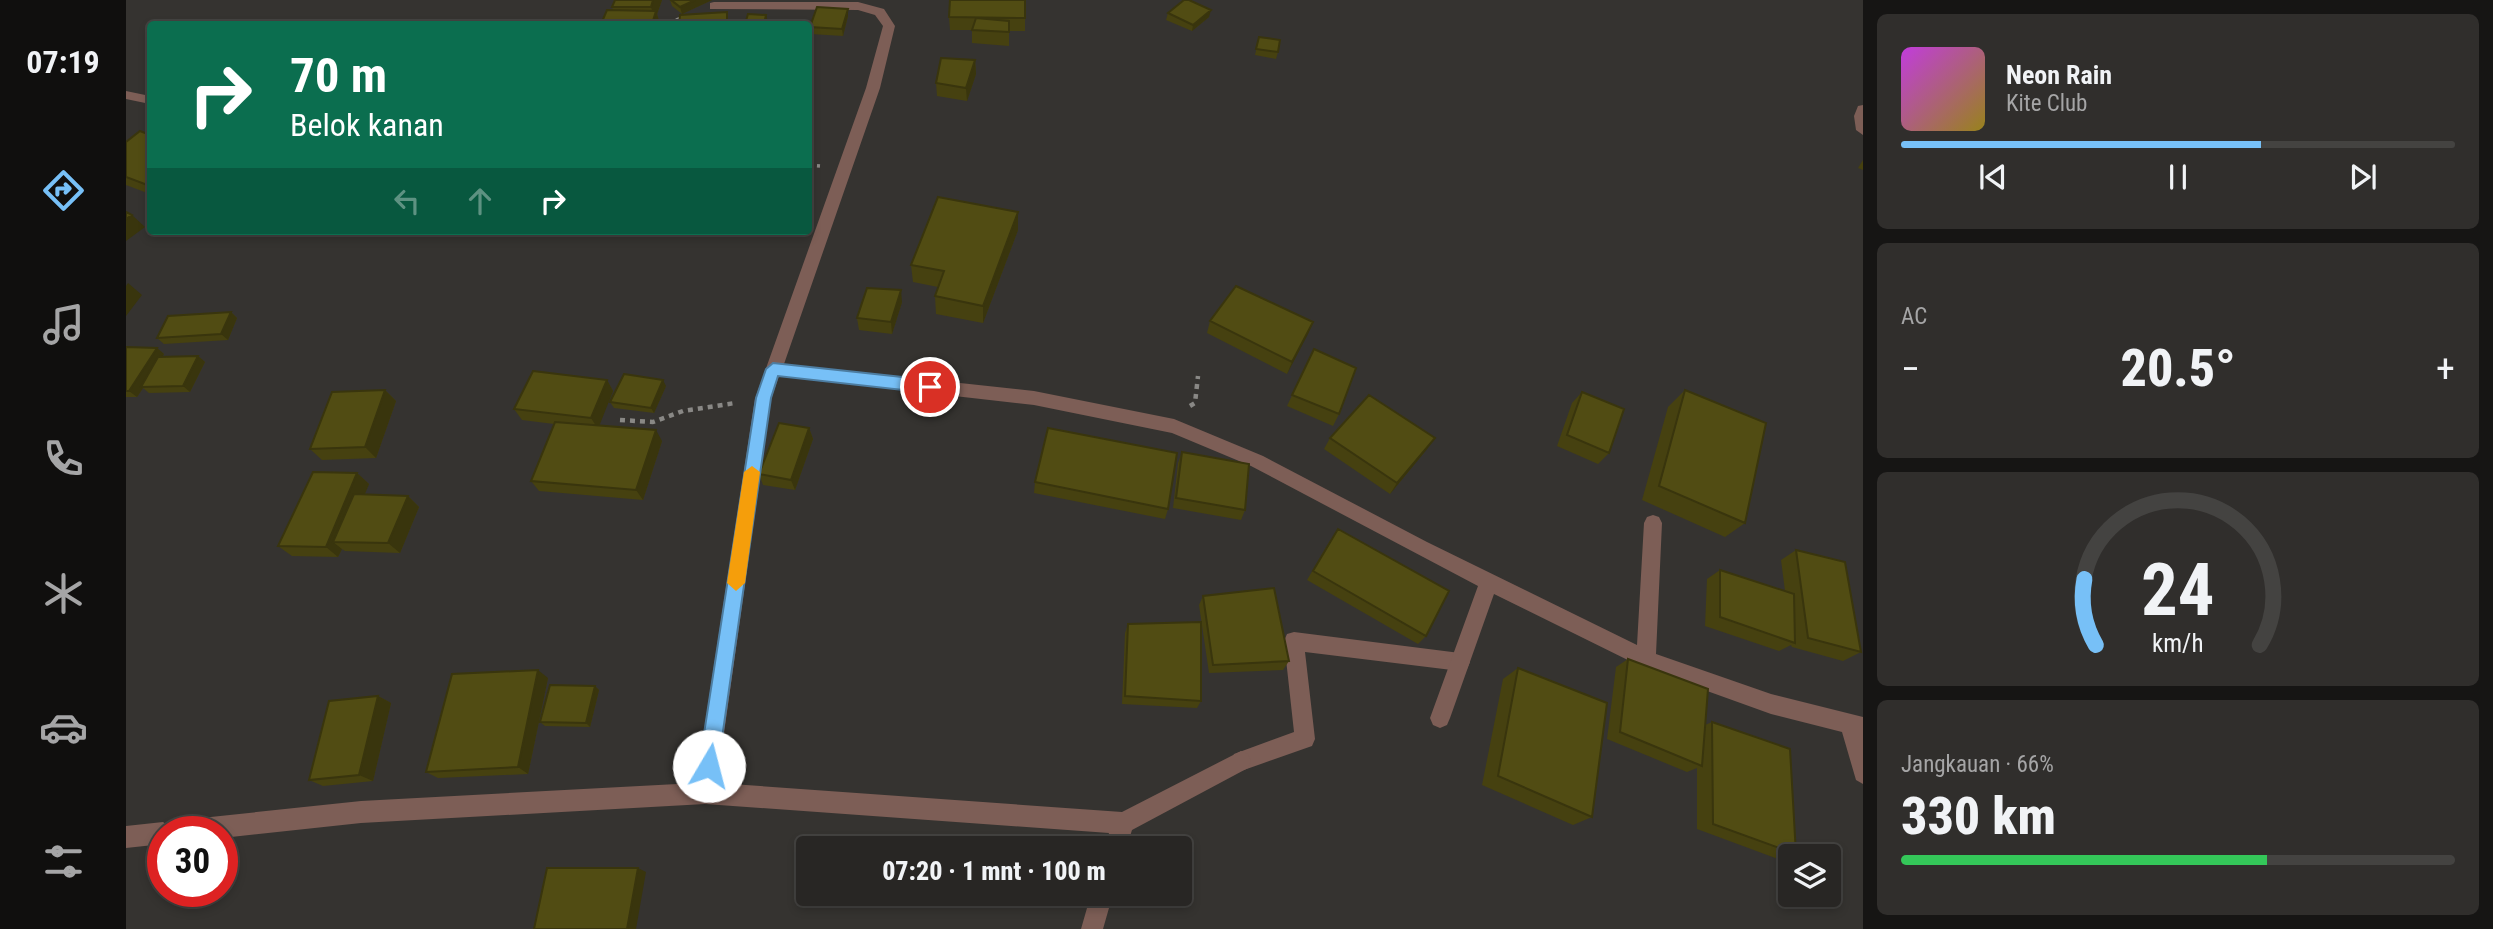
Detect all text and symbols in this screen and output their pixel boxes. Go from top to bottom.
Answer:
text: 07:19 [26,43,100,81]
text: 70 m [290,47,387,104]
icon: right [175,49,266,140]
text: Neon Rain [2006,60,2112,90]
text: Kite Club [2006,90,2087,117]
text: Belok kanan [290,106,444,144]
icon: previous [1974,158,2012,196]
icon: pause [2159,158,2197,196]
icon: next [2344,158,2382,196]
icon: directions [39,166,88,215]
icon: left [388,182,426,220]
icon: ahead [461,182,499,220]
icon: right [534,182,572,220]
icon: music [39,300,88,349]
text: AC [1901,303,1927,330]
text: 20.5° [2120,338,2236,399]
text: − [1901,347,1920,391]
text: + [2436,347,2455,391]
pin [900,357,960,417]
icon: arrive [911,368,949,406]
icon: phone [39,434,88,483]
text: 24 [2141,547,2215,633]
icon: climate [39,569,88,618]
text: km/h [2152,629,2204,658]
icon: car [39,703,88,752]
position arrow [672,729,746,803]
text: Jangkauan · 66% [1901,751,2054,778]
text: 330 km [1901,786,2056,847]
speed limit sign: 30 [147,816,238,907]
icon: filters [39,837,88,886]
map controls [1778,844,1841,907]
button: layers [1778,844,1841,907]
text: 07:20 · 1 mnt · 100 m [882,856,1106,886]

